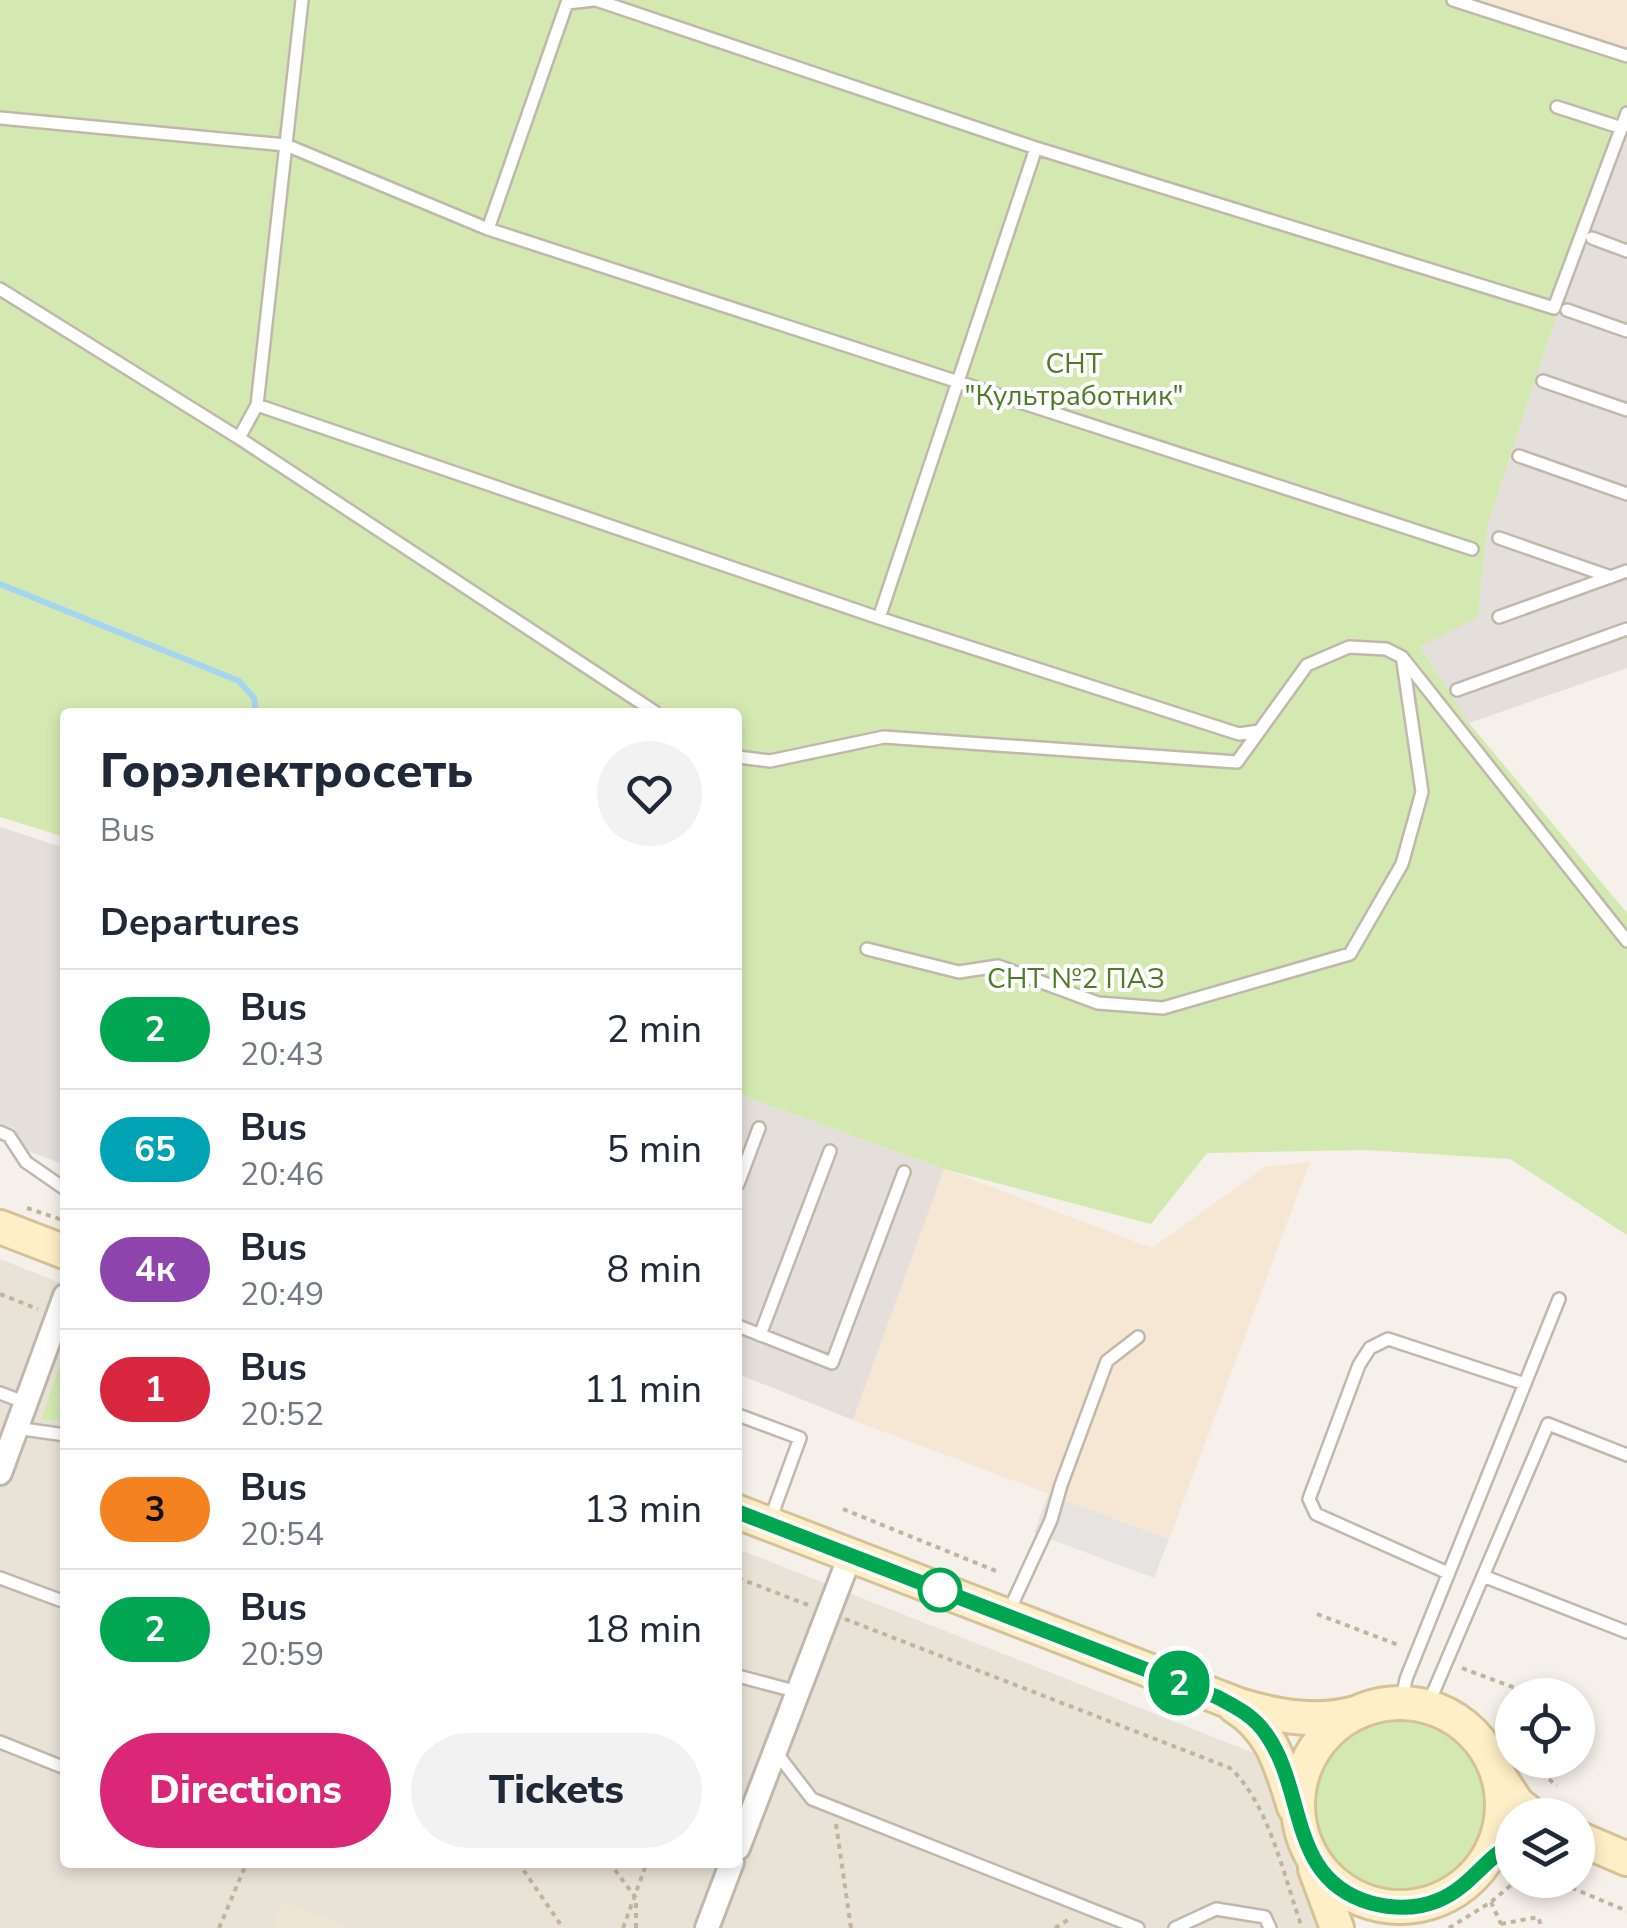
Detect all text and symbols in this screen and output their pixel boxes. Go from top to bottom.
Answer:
park label: СНТ "Культработник" [964,345,1184,415]
text: Горэлектросеть [100,738,473,804]
button: heart [597,741,702,846]
text: Bus [100,809,155,852]
text: Departures [100,897,299,948]
park label: СНТ №2 ПАЗ [987,960,1165,998]
text: Bus [240,982,307,1033]
text: 2 min [607,1004,702,1055]
text: 2 [144,1006,166,1053]
text: 20:43 [240,1033,324,1076]
text: Bus [240,1102,307,1153]
text: 5 min [607,1124,702,1175]
text: 65 [134,1126,176,1173]
text: 20:46 [240,1153,324,1196]
text: Bus [240,1222,307,1273]
text: 8 min [607,1244,702,1295]
text: 4к [135,1246,175,1293]
text: 20:49 [240,1273,324,1316]
text: Bus [240,1342,307,1393]
text: 11 min [584,1364,702,1415]
text: 1 [144,1366,166,1413]
text: 20:52 [240,1393,324,1436]
text: Bus [240,1462,307,1513]
text: 13 min [584,1484,702,1535]
text: 3 [144,1486,166,1533]
text: 20:54 [240,1513,324,1556]
unlabelled marker [919,1569,961,1611]
text: Bus [240,1582,307,1633]
text: 18 min [584,1604,702,1655]
text: 2 [144,1606,166,1653]
text: 20:59 [240,1633,324,1676]
line badge: 2 [1146,1650,1212,1716]
text: 2 [1168,1660,1190,1707]
map controls [1495,1678,1595,1898]
button: locate [1495,1678,1595,1778]
button: Directions [100,1733,391,1848]
button: Tickets [411,1733,702,1848]
button: layers [1495,1798,1595,1898]

